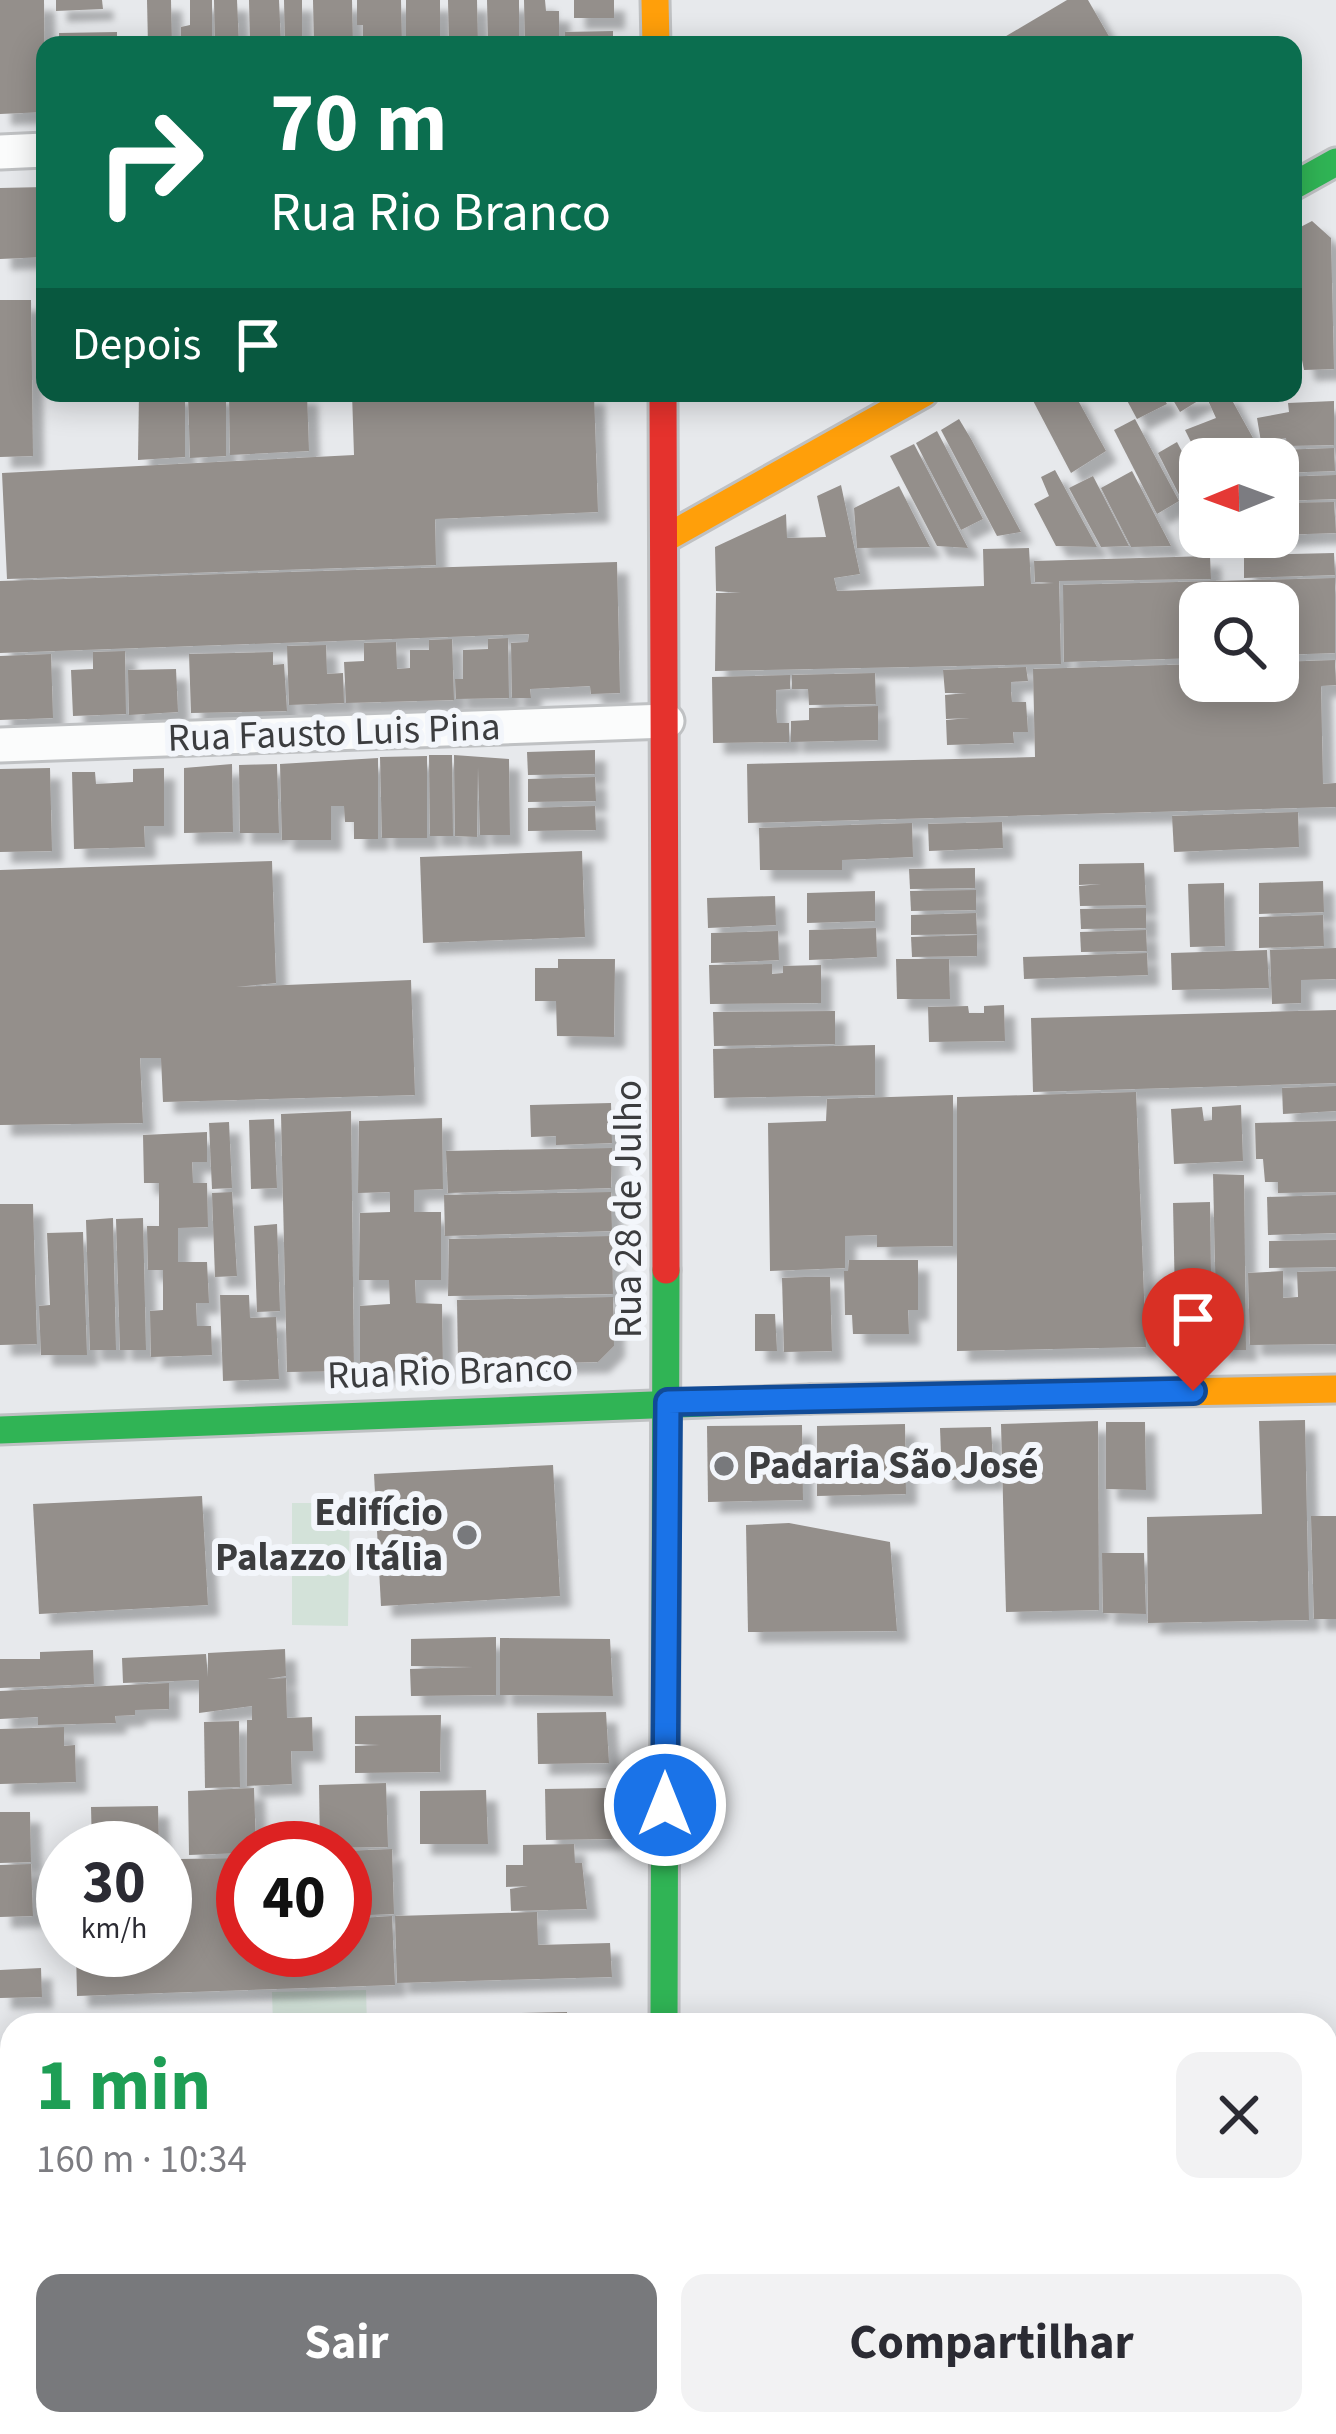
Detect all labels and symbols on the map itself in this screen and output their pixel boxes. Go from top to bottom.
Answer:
north arrow [1179,438,1299,558]
street label: Rua Fausto Luis Pina [167,699,501,767]
street label: Rua 28 de Julho [601,1080,657,1338]
pin [1142,1268,1244,1391]
street label: Rua Rio Branco [326,1340,574,1404]
place label: Padaria São José [748,1438,1039,1494]
marker: Padaria São José [711,1453,737,1479]
place label: Edifício Palazzo Itália [215,1485,443,1586]
marker: Edifício Palazzo Itália [454,1522,480,1548]
position arrow [602,1742,728,1868]
speed limit sign: 40 [216,1821,372,1977]

